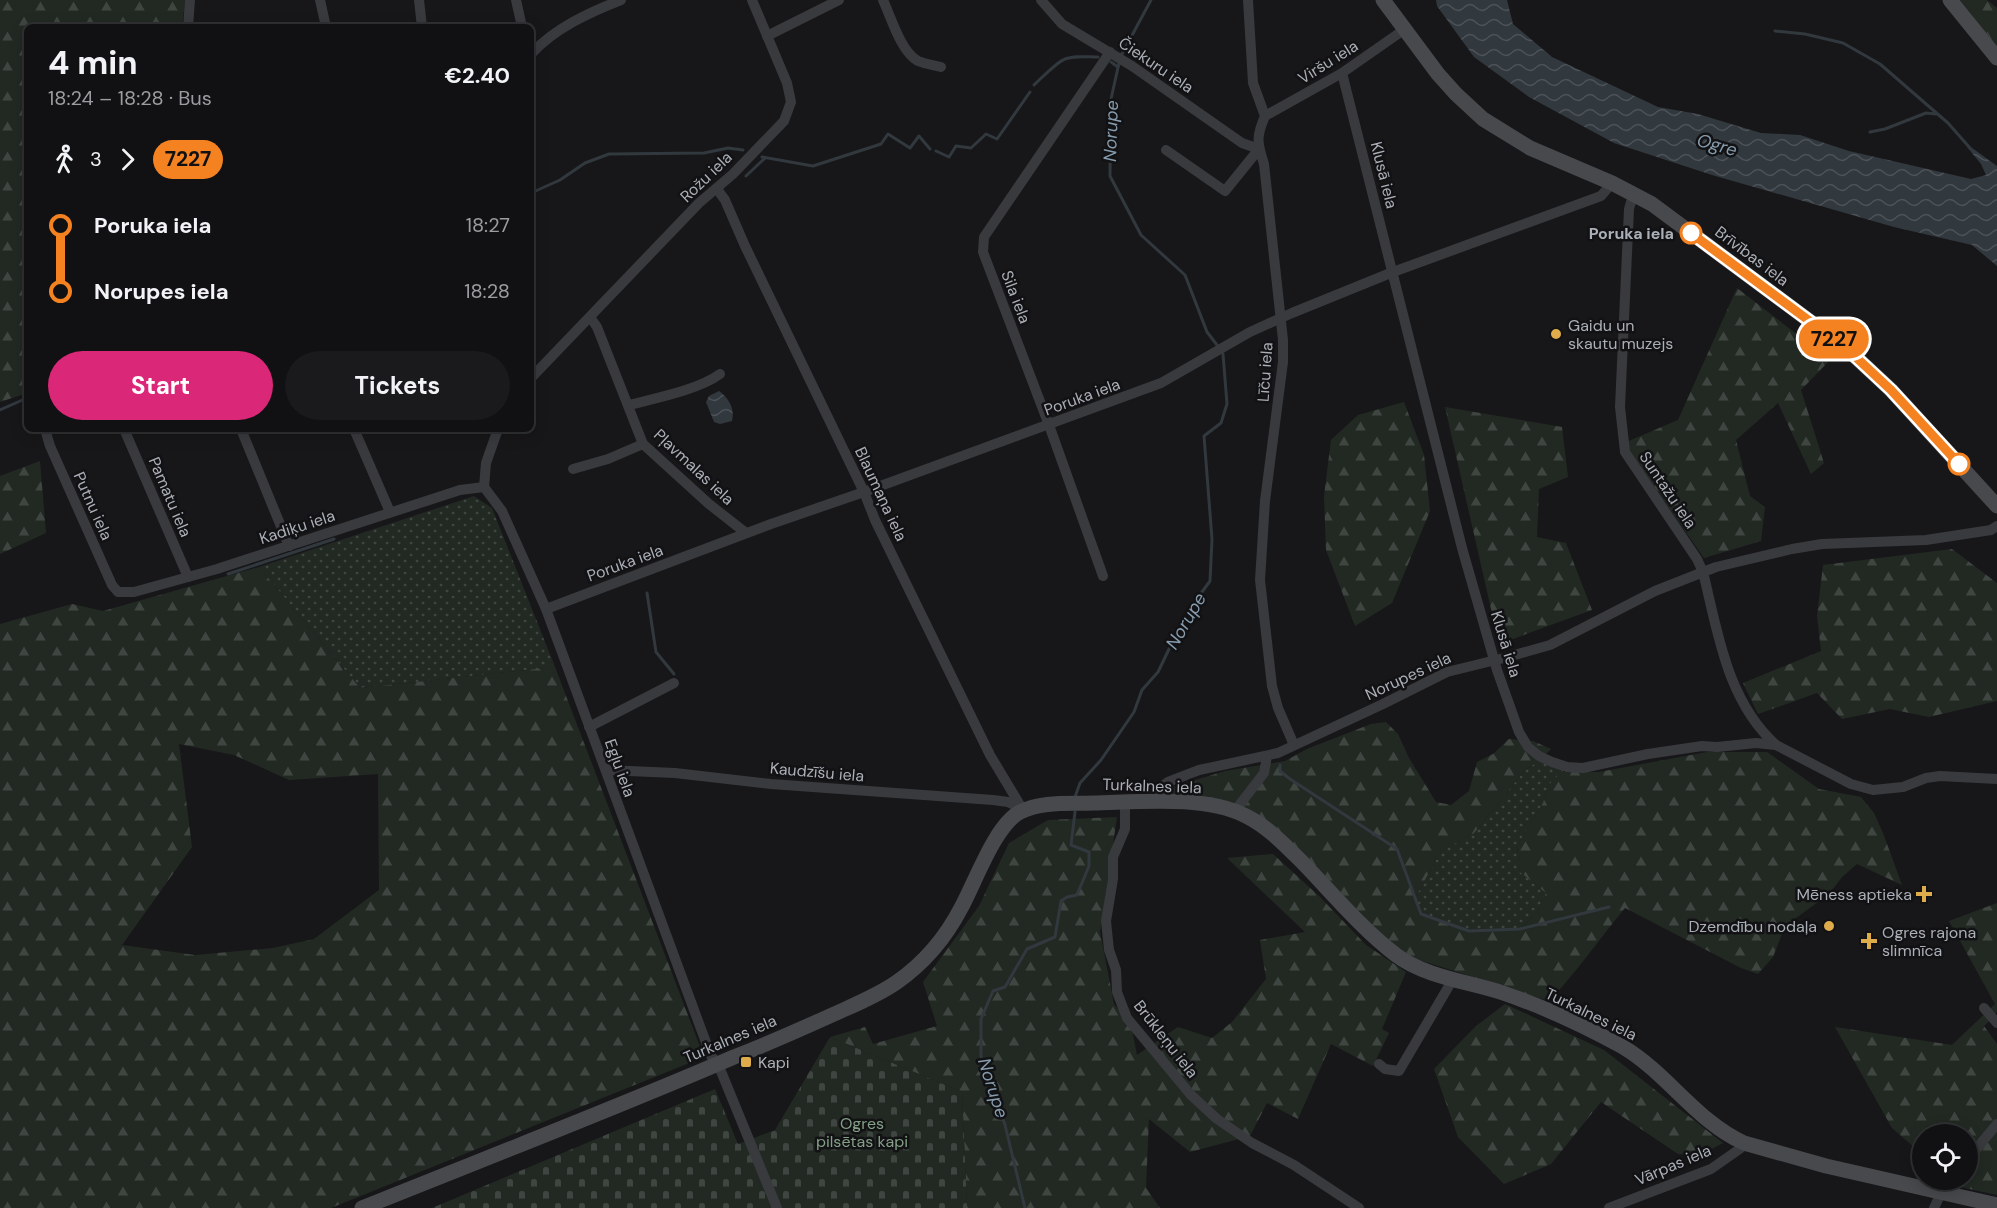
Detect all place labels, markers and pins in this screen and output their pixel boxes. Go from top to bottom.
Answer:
marker: Poruka iela [1680,222,1702,244]
place label: Poruka iela [1589,223,1674,244]
place label: Gaidu un skautu muzejs [1568,315,1673,354]
marker: Gaidu un skautu muzejs [1549,327,1563,341]
unlabelled marker [1948,453,1970,475]
place label: Mēness aptieka [1797,884,1912,905]
marker: Mēness aptieka [1917,887,1931,901]
place label: Dzemdību nodaļa [1689,916,1817,937]
marker: Dzemdību nodaļa [1822,919,1836,933]
place label: Ogres rajona slimnīca [1882,922,1976,961]
marker: Ogres rajona slimnīca [1860,932,1878,950]
place label: Kapi [758,1052,790,1073]
marker: Kapi [739,1055,753,1069]

